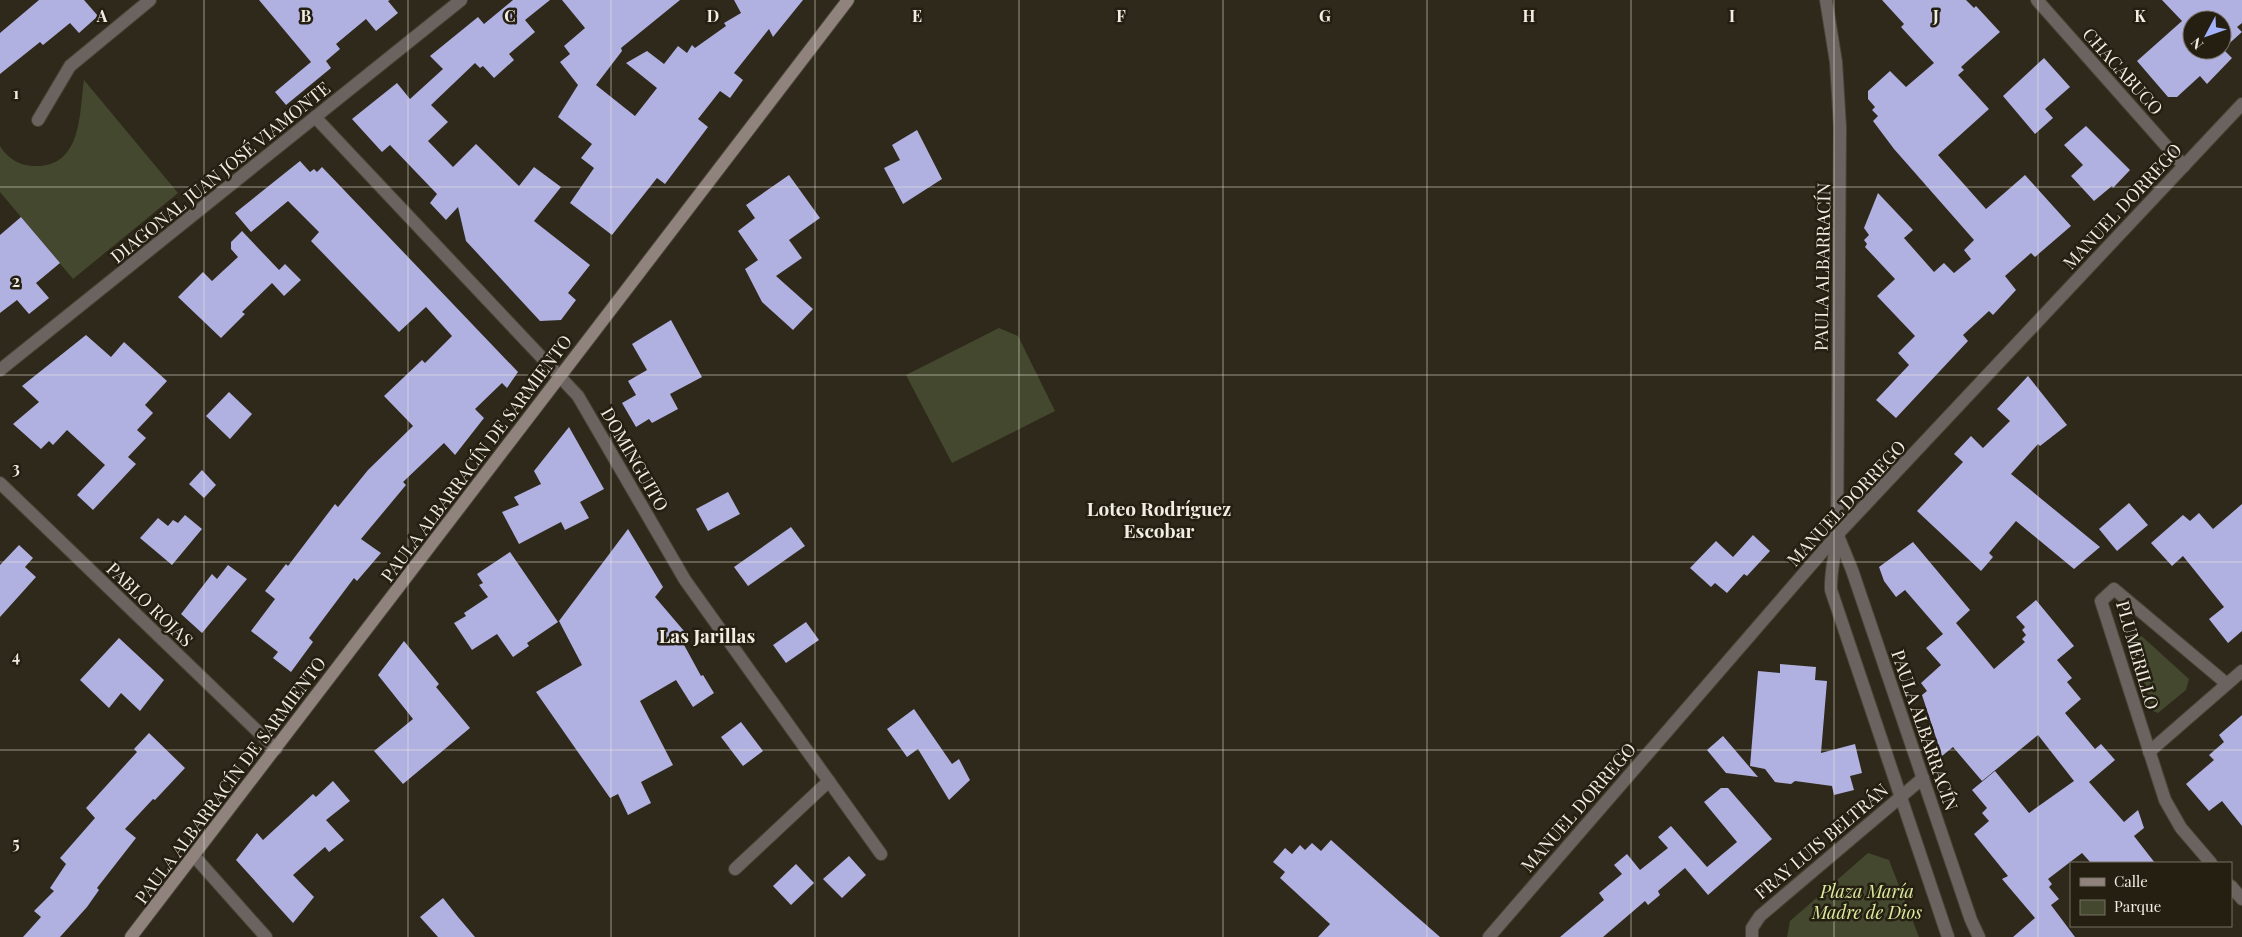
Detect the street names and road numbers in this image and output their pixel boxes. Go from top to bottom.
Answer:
street label: CHACABUCO [2077,22,2169,120]
street label: DIAGONAL JUAN JOSÉ VIAMONTE [105,76,335,268]
street label: MANUEL DORREGO [2057,138,2187,274]
street label: PAULA ALBARRACÍN [1809,182,1835,351]
street label: PAULA ALBARRACÍN DE SARMIENTO [375,330,577,586]
street label: DOMINGUITO [596,403,674,515]
street label: MANUEL DORREGO [1781,435,1911,571]
street label: PABLO ROJAS [101,556,199,652]
street label: PLUMERILLO [2111,598,2165,712]
street label: PAULA ALBARRACÍN [1886,646,1964,814]
street label: PAULA ALBARRACÍN DE SARMIENTO [129,652,331,908]
street label: MANUEL DORREGO [1515,737,1641,877]
street label: FRAY LUIS BELTRÁN [1749,778,1893,904]

